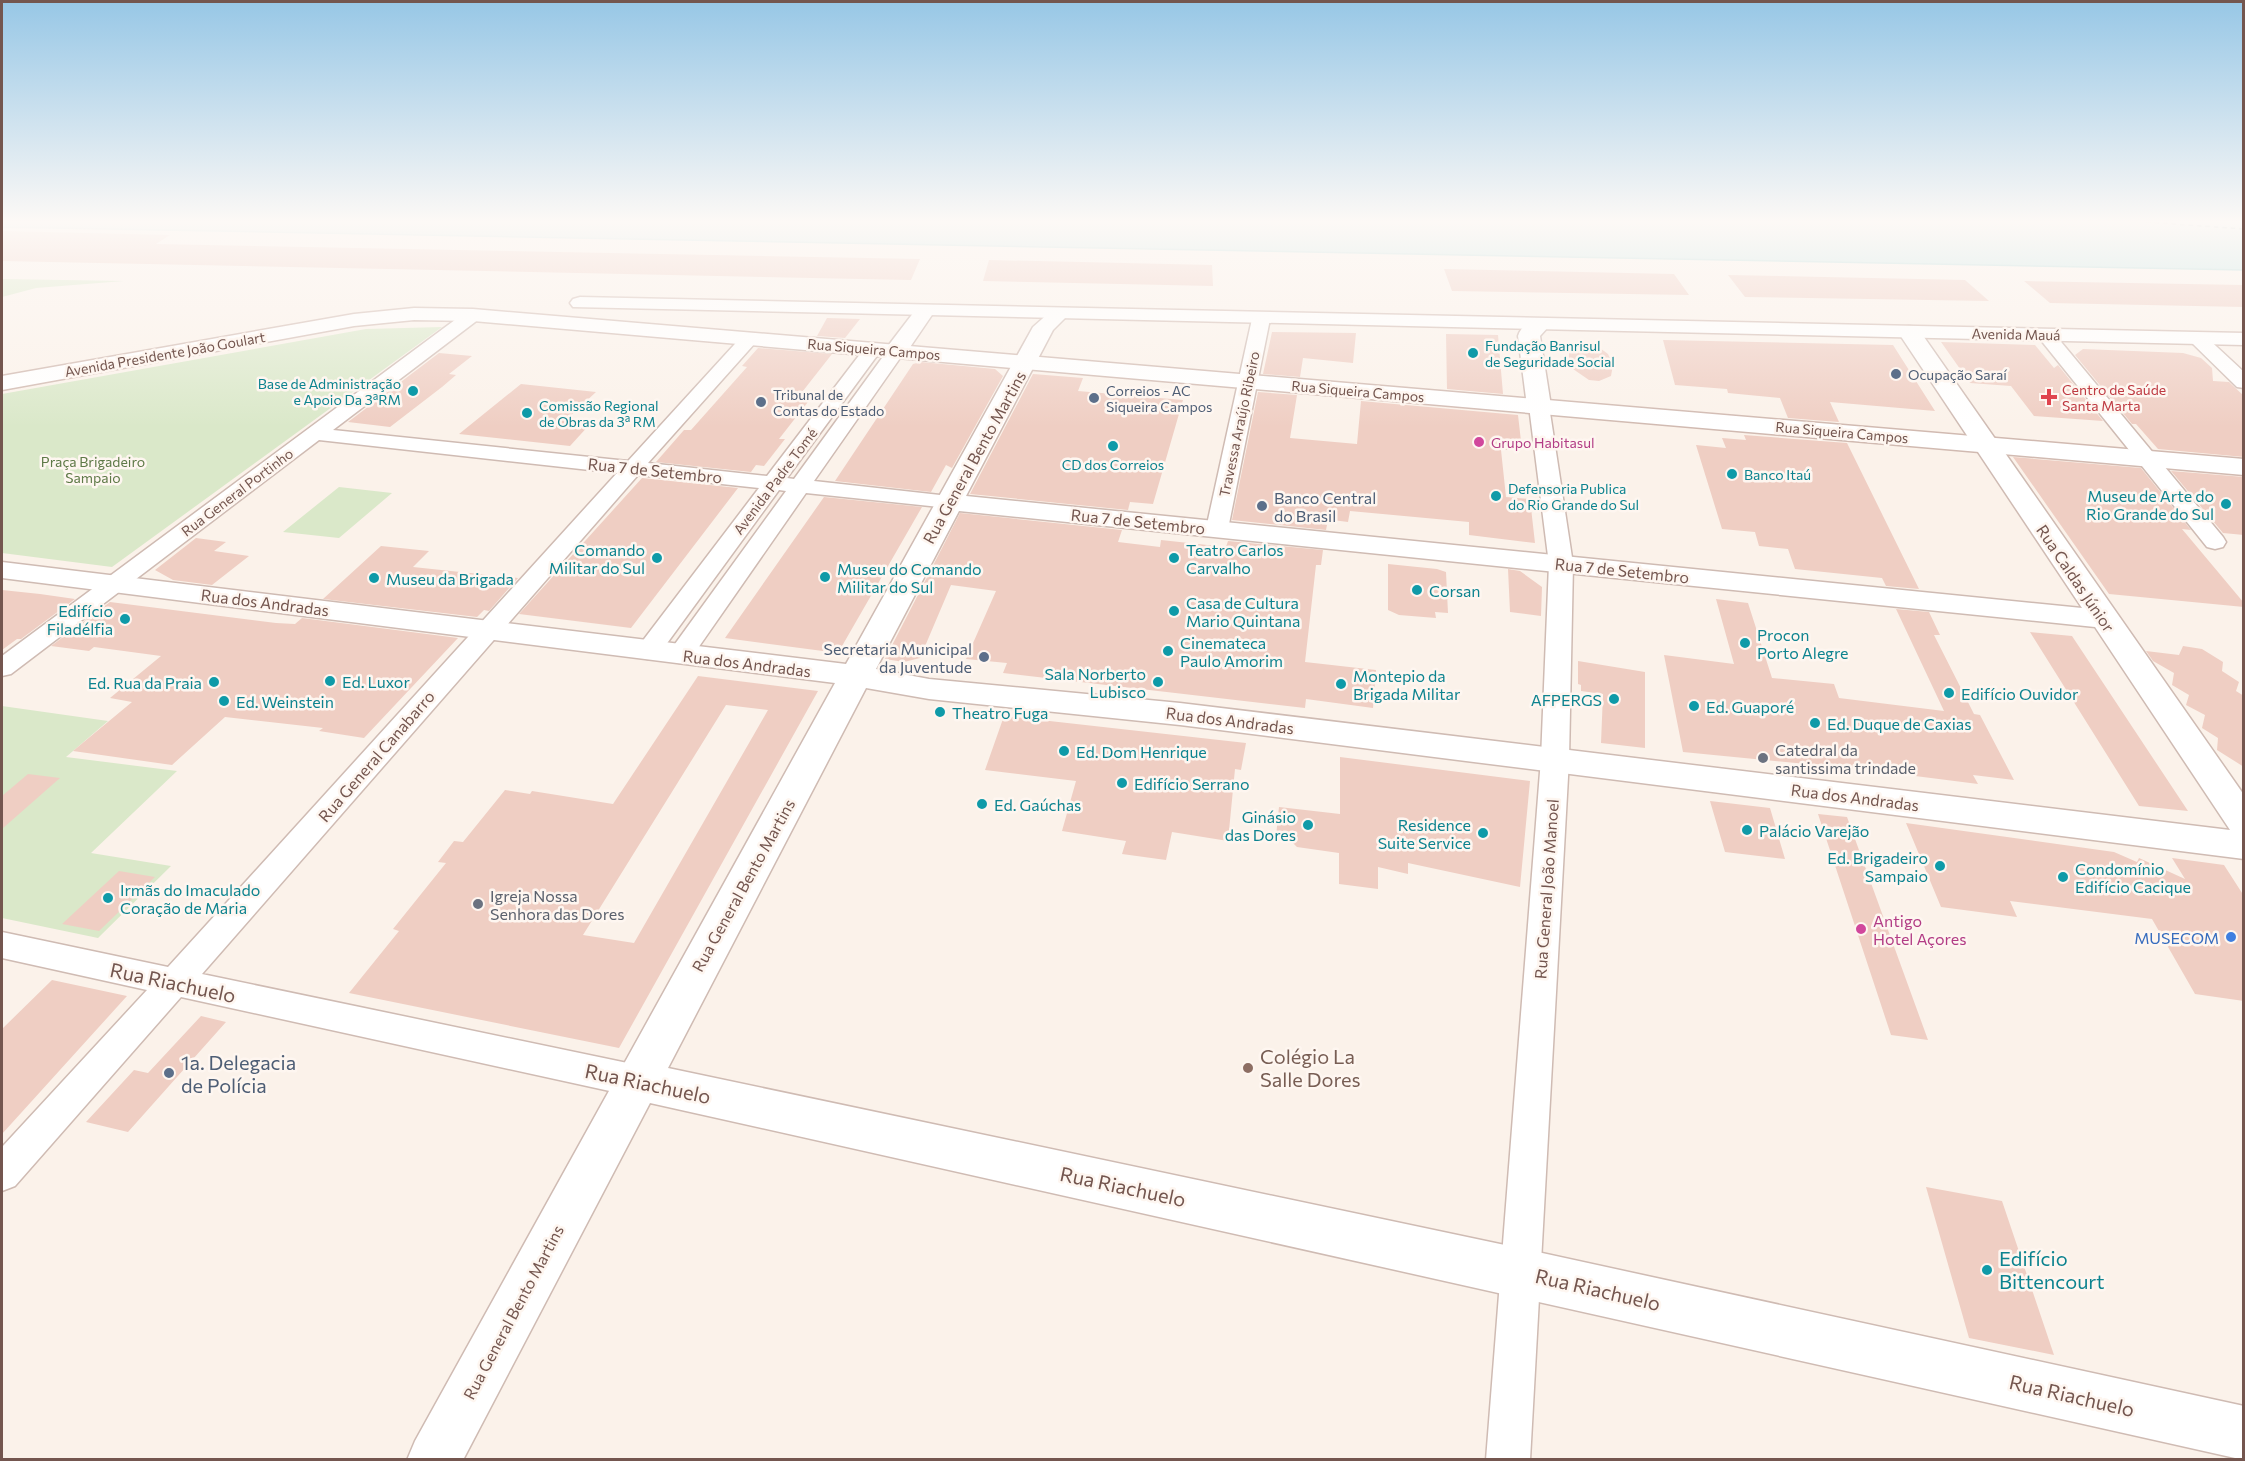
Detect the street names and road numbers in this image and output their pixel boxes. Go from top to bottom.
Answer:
street label: Avenida Mauá [1971,325,2061,343]
street label: Avenida Presidente João Goulart [63,328,267,380]
street label: Rua Siqueira Campos [807,335,941,363]
street label: Travessa Araújo Ribeiro [1215,350,1263,498]
street label: Rua General Bento Martins [919,367,1029,547]
street label: Rua Siqueira Campos [1291,377,1425,405]
street label: Rua Siqueira Campos [1775,418,1909,446]
street label: Avenida Padre Tomé [730,425,820,537]
street label: Rua General Portinho [178,444,296,540]
street label: Rua 7 de Setembro [587,453,723,487]
street label: Rua 7 de Setembro [1070,504,1206,538]
street label: Rua Caldas Júnior [2033,521,2119,636]
street label: Rua 7 de Setembro [1554,553,1690,587]
street label: Rua dos Andradas [200,585,330,619]
street label: Rua dos Andradas [682,646,812,680]
street label: Rua General Canabarro [314,687,438,825]
street label: Rua dos Andradas [1165,703,1295,737]
street label: Rua dos Andradas [1790,780,1920,814]
street label: Rua General Bento Martins [688,795,798,975]
street label: Rua General João Manoel [1530,798,1562,980]
street label: Rua Riachuelo [108,957,238,1007]
street label: Rua Riachuelo [583,1058,713,1108]
street label: Rua Riachuelo [1058,1161,1188,1211]
street label: Rua General Bento Martins [459,1222,567,1402]
street label: Rua Riachuelo [1533,1263,1663,1315]
street label: Rua Riachuelo [2007,1369,2137,1421]

